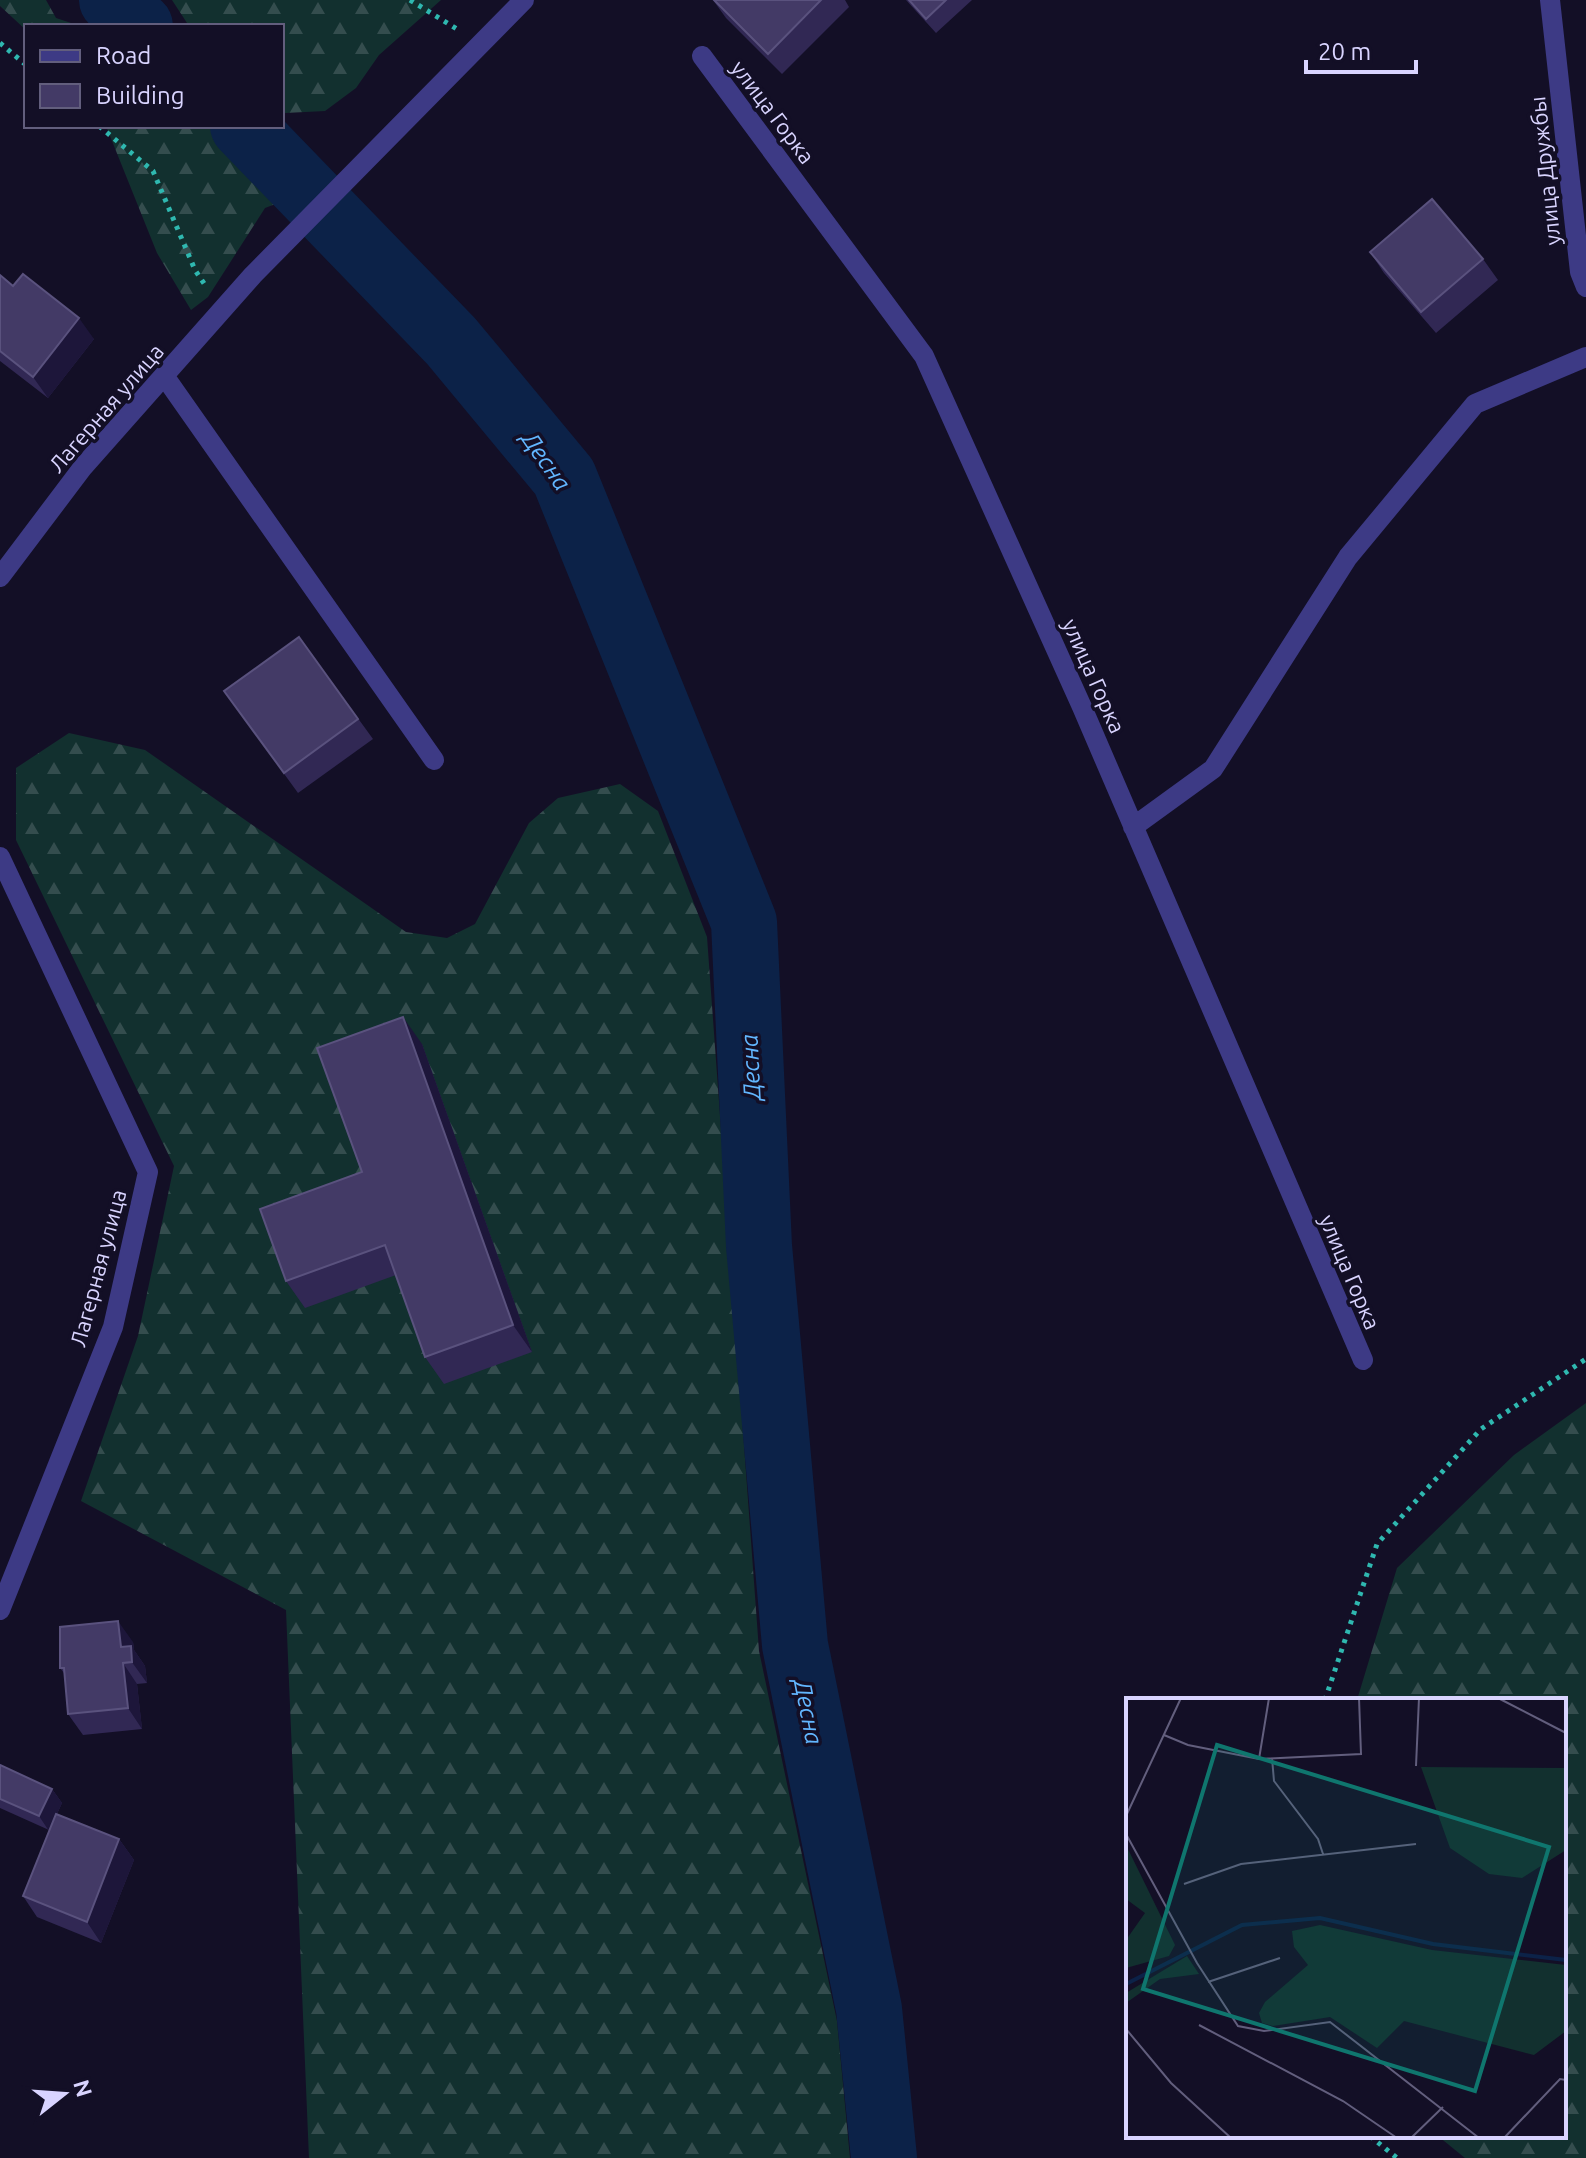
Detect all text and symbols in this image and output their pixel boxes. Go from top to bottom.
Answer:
legend [24,24,284,128]
scale bar [1306,24,1416,74]
text: 20 m [1318,38,1371,65]
text: Road [96,42,151,69]
street label: улица Горка [727,55,820,168]
text: Building [96,82,184,109]
street label: улица Дружбы [1524,95,1565,247]
street label: Лагерная улица [43,338,168,477]
water label: Десна [515,424,576,495]
street label: улица Горка [1058,615,1131,737]
water label: Десна [735,1033,766,1104]
street label: Лагерная улица [65,1187,131,1349]
street label: улица Горка [1315,1211,1386,1333]
water label: Десна [788,1674,828,1747]
inset map [1126,1698,1566,2138]
north arrow [24,2054,104,2134]
text: N [69,2076,98,2100]

